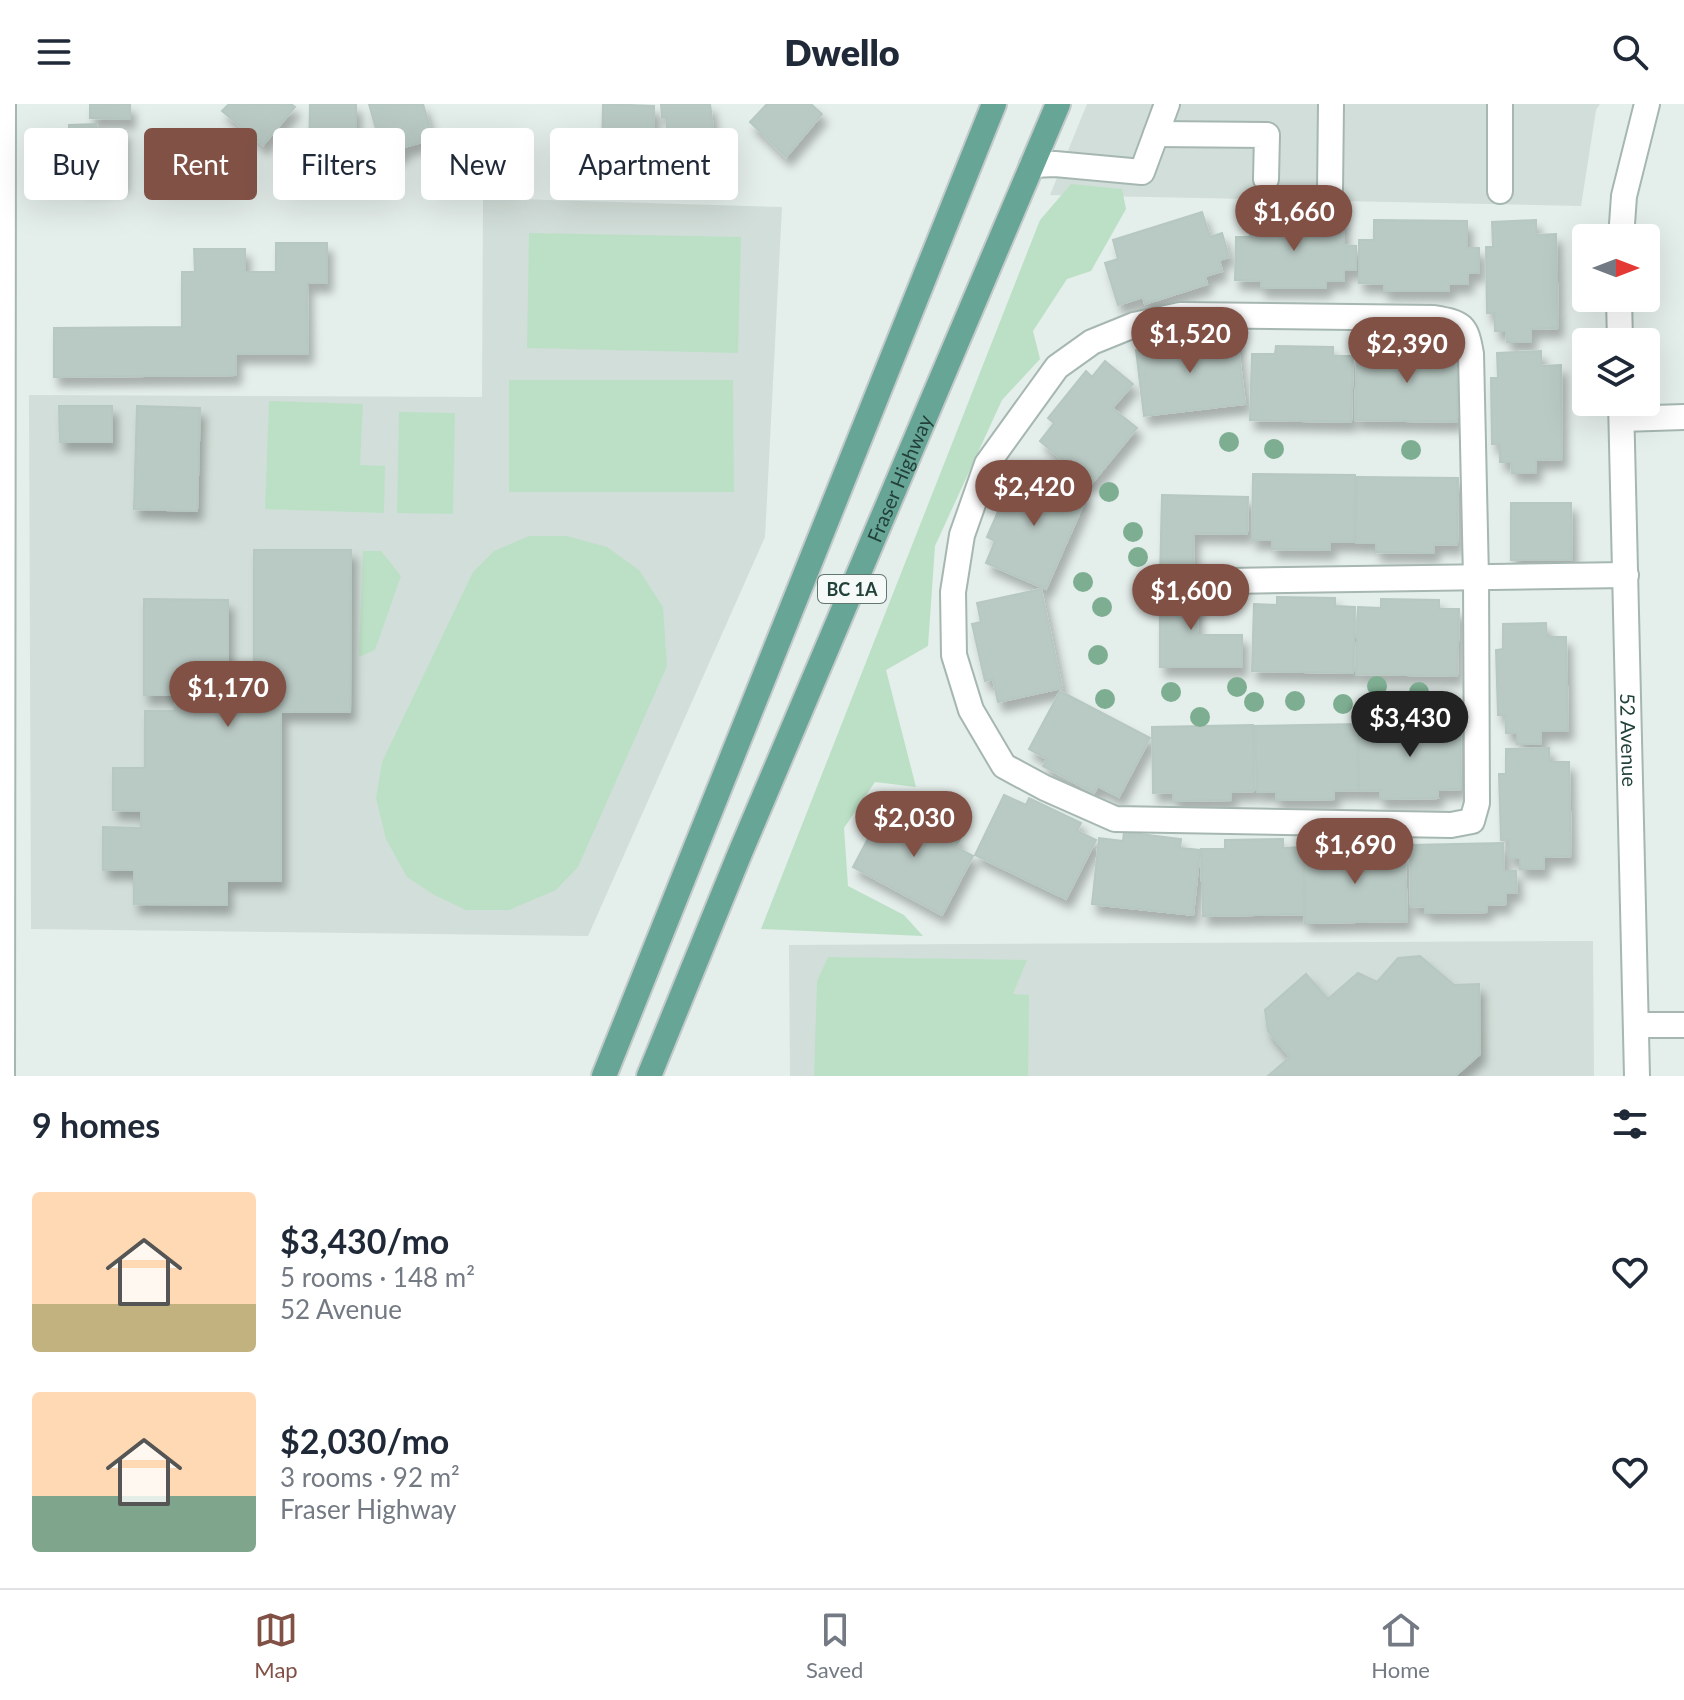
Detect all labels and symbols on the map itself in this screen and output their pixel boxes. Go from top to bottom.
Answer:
pin: $1,660 [1229,185,1359,253]
north arrow [1572,224,1660,312]
pin: $1,520 [1125,307,1255,375]
pin: $2,390 [1342,317,1472,385]
street label: Fraser Highway [862,410,937,545]
pin: $2,420 [969,460,1099,528]
pin: $1,600 [1126,564,1256,632]
road number: BC 1A [818,575,886,603]
pin: $1,170 [163,661,293,729]
pin: $3,430 [1345,691,1475,759]
street label: 52 Avenue [1616,693,1642,787]
pin: $2,030 [849,791,979,859]
pin: $1,690 [1290,818,1420,886]

